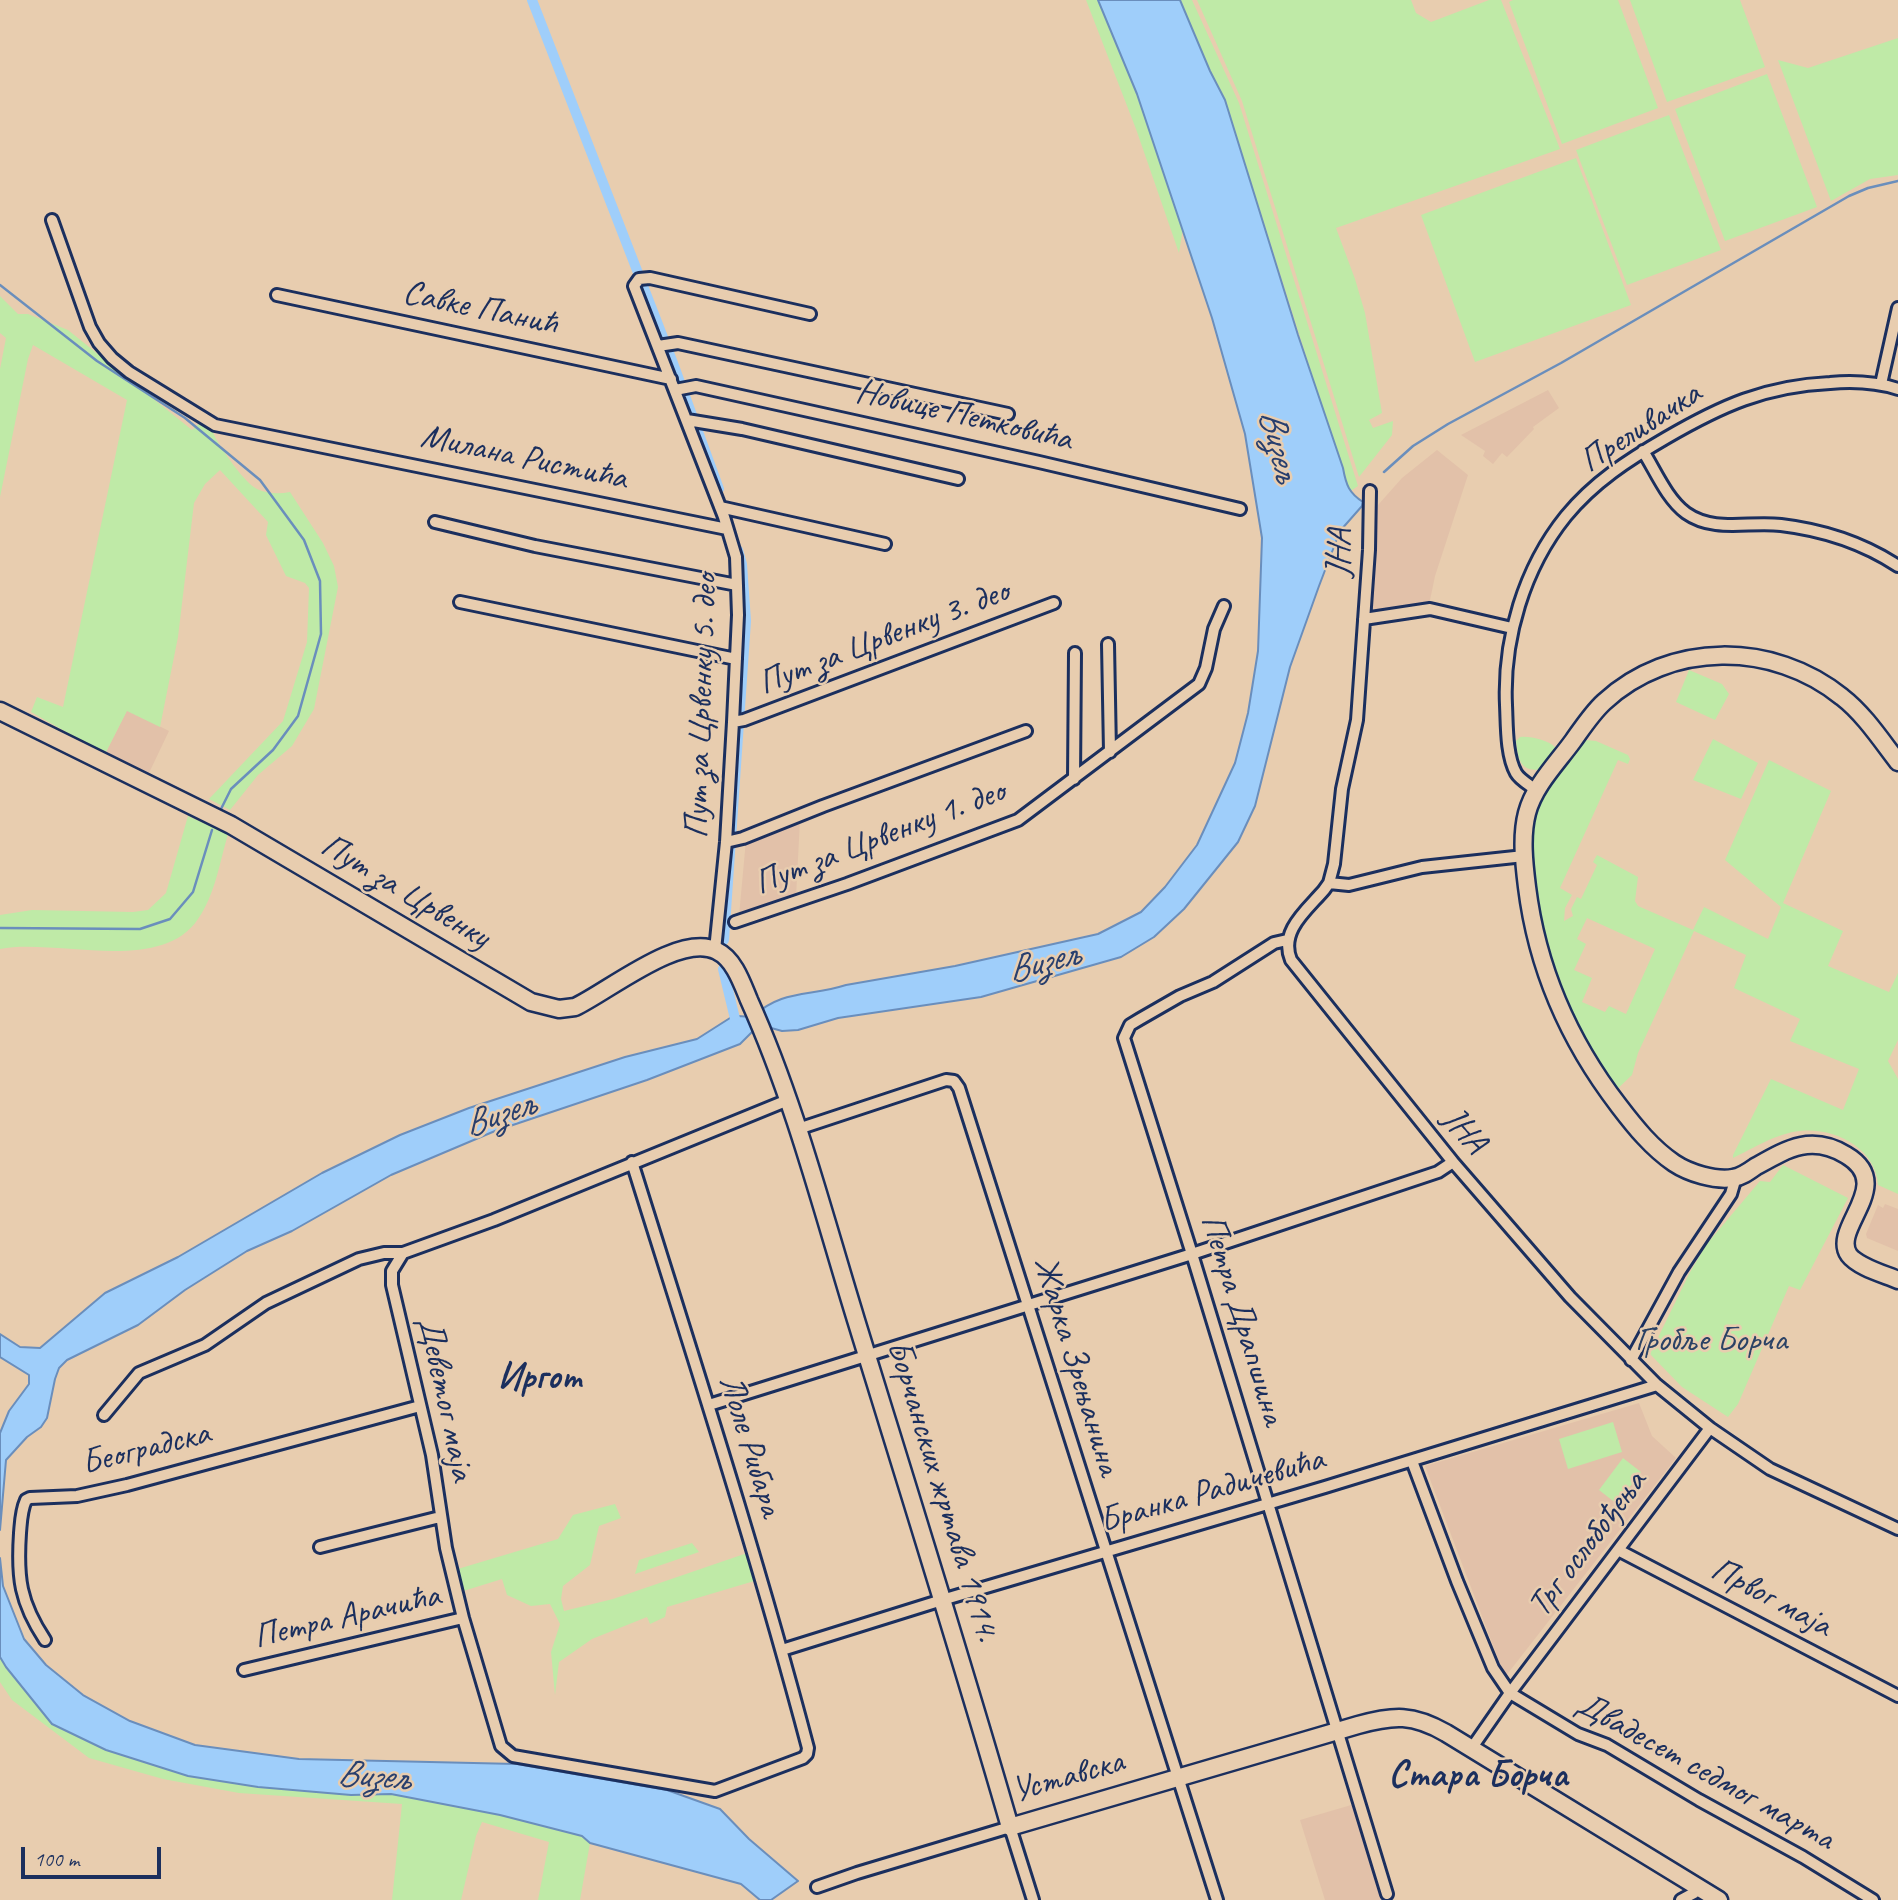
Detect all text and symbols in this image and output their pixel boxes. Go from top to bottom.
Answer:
street label: Савке Панић [399,272,561,346]
street label: Новице Петковића [852,371,1076,461]
street label: Преливачка [1572,373,1710,483]
water label: Визељ [1248,405,1308,487]
street label: Милана Ристића [417,416,631,500]
street label: ЈНА [1318,528,1362,578]
street label: Пут за Црвенку 3. део [753,571,1015,705]
street label: Пут за Црвенку 5. део [676,573,728,839]
street label: Пут за Црвенку 1. део [749,771,1011,905]
street label: Пут за Црвенку [313,825,497,959]
water label: Визељ [1003,932,1085,994]
water label: Визељ [458,1082,542,1148]
street label: ЈНА [1432,1099,1496,1163]
street label: Петра Драпшина [1190,1210,1294,1430]
street label: Жарка Зрењанина [1023,1252,1129,1480]
street label: Деветог маја [407,1313,483,1485]
park label: Гробље Борча [1635,1320,1787,1362]
street label: Борчанских жртава 1914. [876,1335,1008,1647]
district label: Иргот [497,1356,583,1400]
street label: Лоле Рибара [709,1370,791,1522]
street label: Београдска [77,1413,215,1485]
street label: Бранка Радичевића [1095,1439,1329,1543]
street label: Трг ослобођења [1519,1463,1657,1625]
street label: Првог маја [1704,1549,1838,1647]
street label: Петра Арачића [250,1575,444,1659]
street label: Двадесет седмог марта [1569,1684,1841,1860]
street label: Уставска [1007,1741,1129,1813]
water label: Визељ [336,1752,412,1802]
district label: Стара Борча [1388,1753,1568,1799]
scale bar [24,1834,164,1878]
text: 100 m [34,1846,79,1872]

